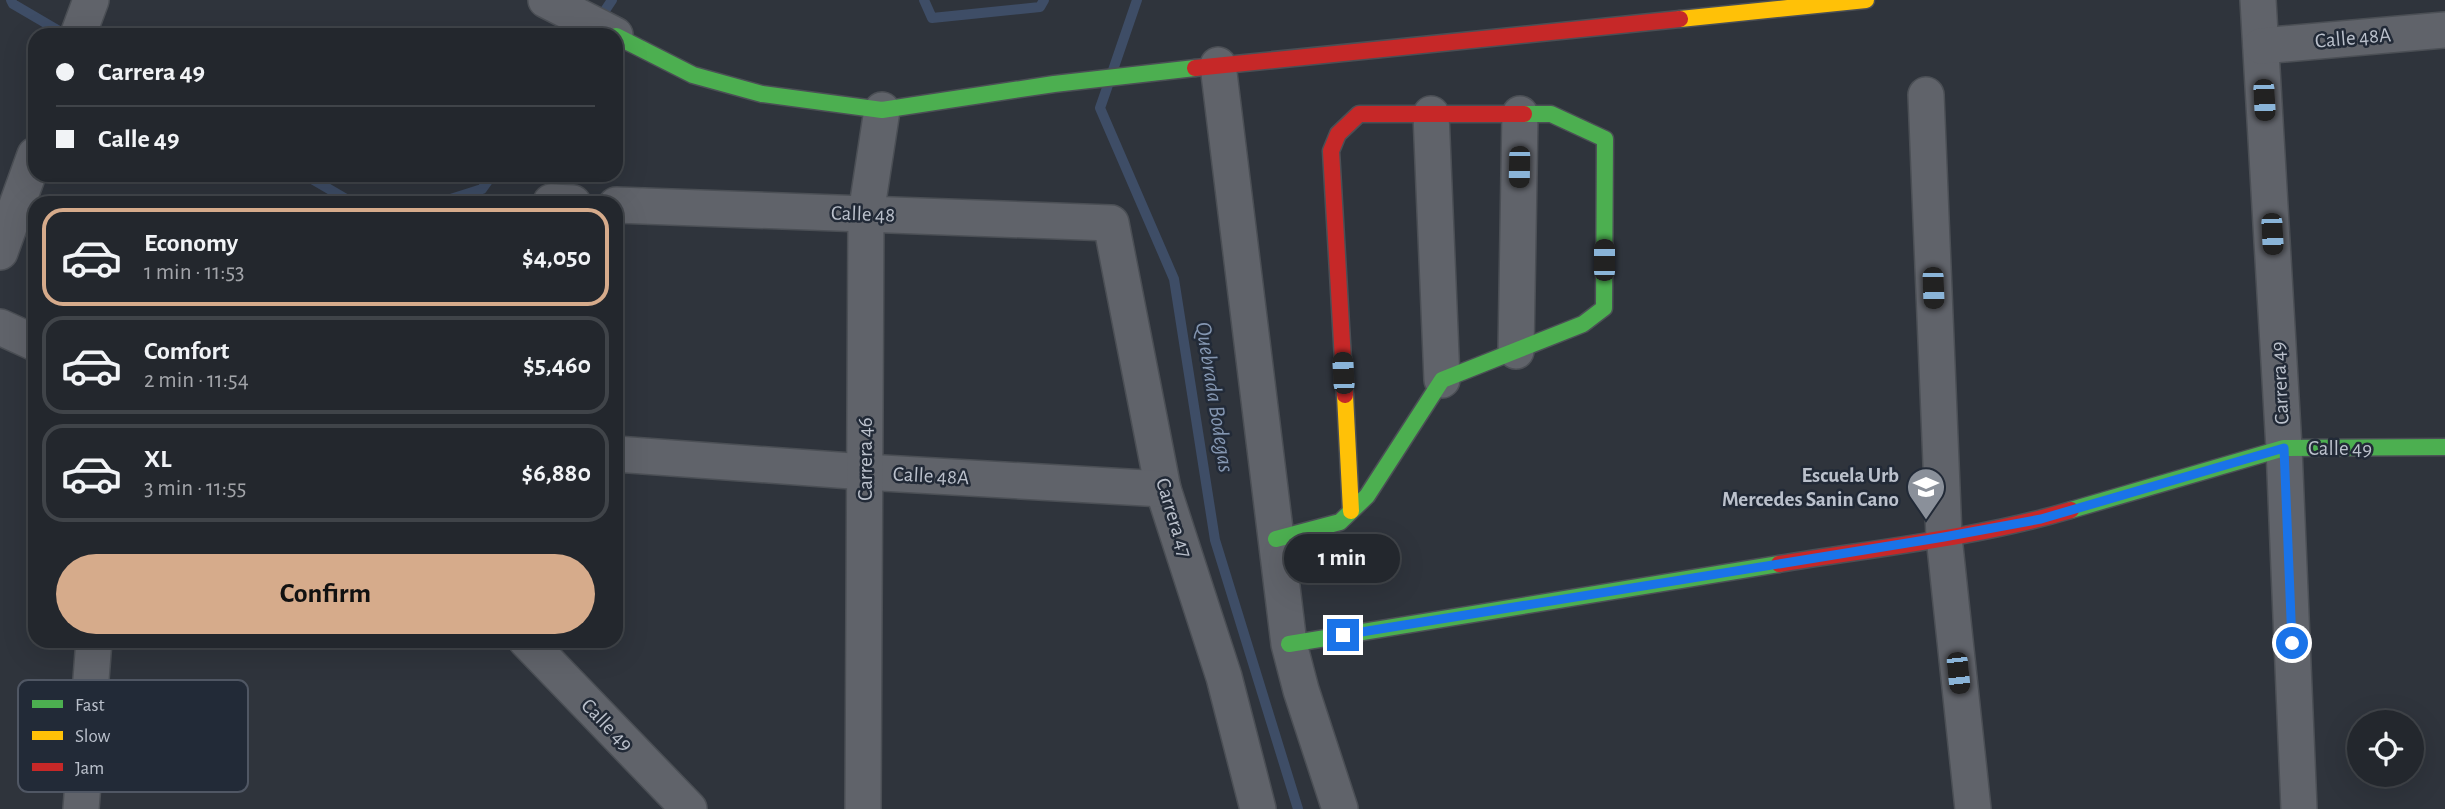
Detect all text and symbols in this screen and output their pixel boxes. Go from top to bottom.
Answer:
street label: Calle 48A [2314,24,2392,52]
text: Carrera 49 [98,59,205,85]
car [2253,78,2276,122]
text: Calle 49 [98,126,179,152]
car [1509,146,1530,188]
street label: Calle 48 [831,202,895,226]
car [2261,212,2284,256]
icon: car [60,226,123,289]
text: Economy [144,230,238,256]
car [1594,239,1615,281]
text: $4,050 [522,244,591,270]
text: 1 min · 11:53 [144,261,245,284]
car [1922,267,1945,309]
water label: Quebrada Bodegas [1191,320,1237,474]
icon: car [60,334,123,397]
text: Comfort [144,338,229,364]
street label: Carrera 49 [2267,341,2293,425]
car [1332,351,1355,395]
text: $5,460 [523,352,591,378]
text: 2 min · 11:54 [144,369,249,392]
street label: Carrera 46 [855,417,876,501]
street label: Calle 49 [2308,438,2372,459]
icon: car [60,442,123,505]
text: XL [144,446,171,472]
text: $6,880 [522,460,591,486]
street label: Calle 48A [892,464,970,488]
place label: Escuela Urb Mercedes Sanin Cano [1722,465,1899,510]
school or university icon: Escuela Urb Mercedes Sanin Cano [1905,466,1947,521]
street label: Carrera 47 [1152,476,1196,561]
text: 3 min · 11:55 [144,477,246,500]
callout: 1 min [1285,534,1401,582]
text: 1 min [1318,547,1366,570]
button: Confirm [56,554,595,634]
route end [1327,619,1359,651]
route start [2276,627,2308,659]
car [1946,651,1971,695]
legend [18,680,248,792]
street label: Calle 49 [577,695,637,755]
text: Fast [75,696,105,715]
map controls [2347,710,2424,787]
button: locate [2347,710,2424,787]
text: Slow [75,727,111,746]
text: Jam [75,759,104,778]

